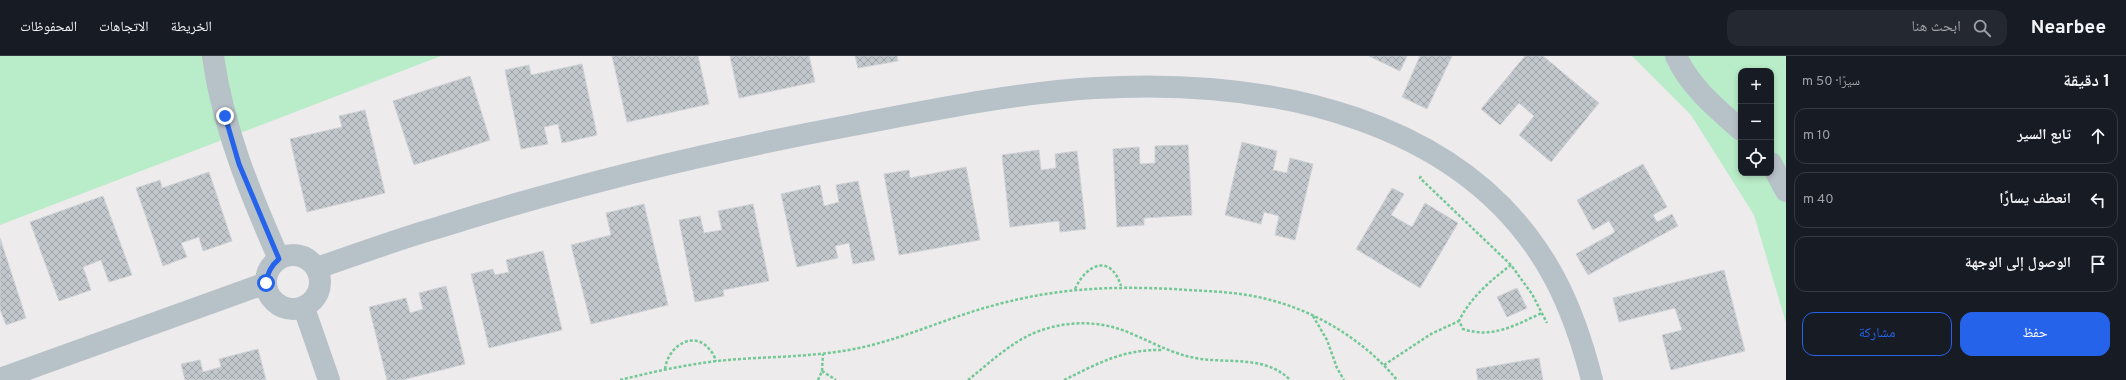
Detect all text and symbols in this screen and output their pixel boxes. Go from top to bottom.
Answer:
search box [1727,10,2007,46]
text: Nearbee [2031,16,2106,40]
icon: search [1971,17,1993,39]
text: ابحث هنا [1912,18,1961,37]
text: المحفوظات [20,19,77,36]
text: الاتجاهات [99,19,149,36]
text: الخريطة [171,19,212,36]
map controls [1738,68,1774,176]
button: + [1738,68,1774,104]
text: 1 دقيقة [2063,71,2110,93]
text: سيرًا · 50 m [1802,74,1860,90]
button: − [1738,104,1774,140]
route end [216,107,234,125]
icon: ahead [2087,125,2109,147]
text: تابع السير [2017,126,2071,145]
text: 10 m [1803,128,1830,144]
button: locate [1738,140,1774,176]
icon: left [2087,189,2109,211]
text: انعطف يسارًا [1999,190,2071,209]
text: 40 m [1803,192,1834,208]
icon: arrive [2087,253,2109,275]
text: الوصول إلى الوجهة [1965,254,2071,273]
route start [257,274,275,292]
button: مشاركة [1802,312,1952,356]
button: حفظ [1960,312,2110,356]

